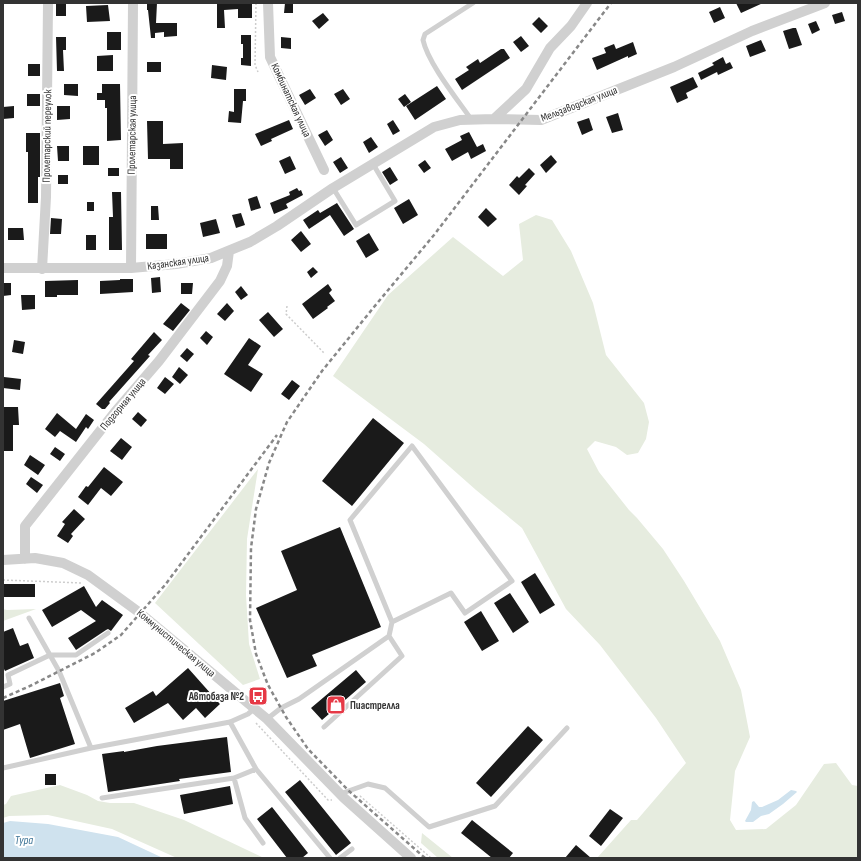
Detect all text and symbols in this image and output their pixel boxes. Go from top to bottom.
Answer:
street label: Комбинатская улица [268,61,314,139]
street label: Мельзаводская улица [539,83,619,125]
street label: Пролетарский переулок [40,88,54,183]
street label: Пролетарская улица [125,95,139,175]
street label: Казанская улица [146,251,210,273]
street label: Подгорная улица [97,375,149,433]
street label: Коммунистическая улица [134,606,218,680]
bus stop icon: Автобаза №2 [247,685,269,707]
place label: Автобаза №2 [188,690,244,703]
shop icon: Пиастрелла [325,694,347,716]
place label: Пиастрелла [350,699,400,712]
water label: Тура [15,833,33,848]

